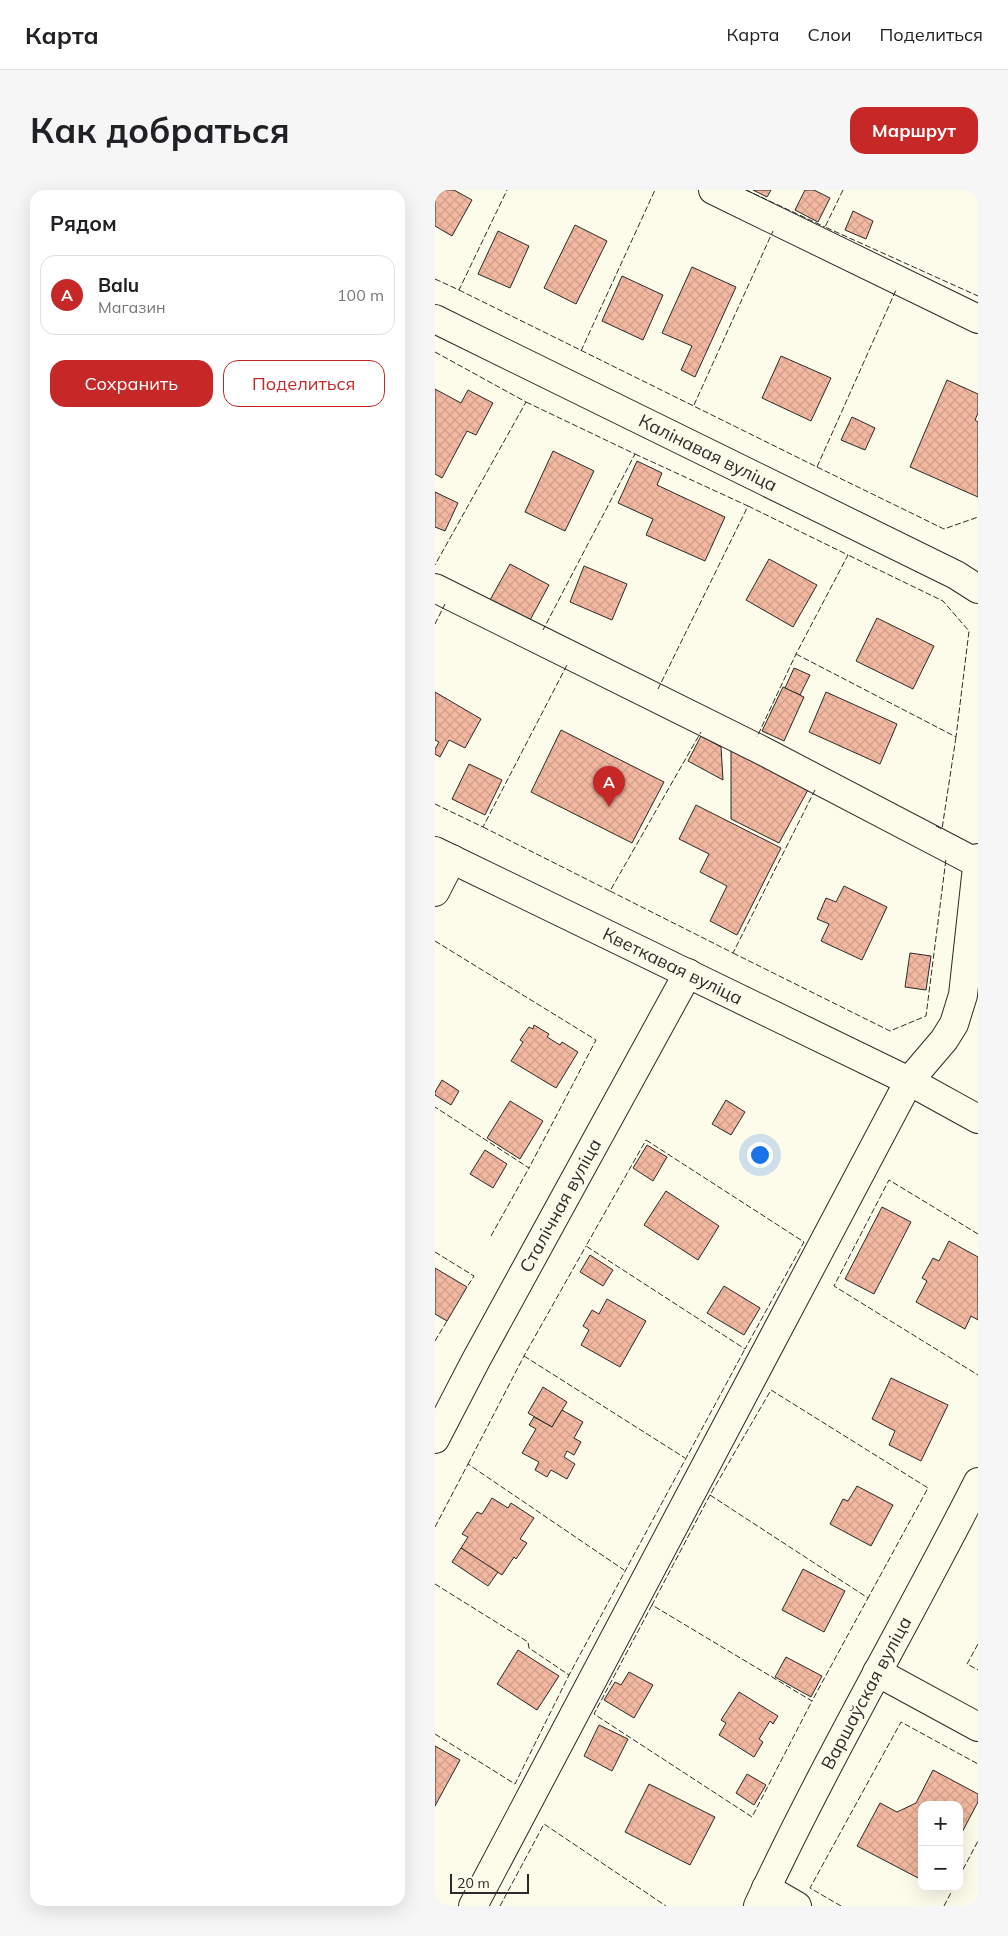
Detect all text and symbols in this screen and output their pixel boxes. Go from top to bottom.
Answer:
text: Карта [25,20,99,50]
text: Карта [727,23,779,46]
text: Слои [807,23,852,46]
text: Поделиться [880,23,983,46]
button: Маршрут [850,107,978,154]
text: Как добраться [30,108,290,152]
text: Рядом [50,210,117,236]
text: Balu [98,273,139,297]
text: A [61,285,73,305]
text: 100 m [337,285,384,305]
text: Магазин [98,297,166,317]
button: Сохранить [50,360,213,407]
button: Поделиться [223,360,385,407]
street label: Калінавая вуліца [635,409,781,496]
pin: A [593,766,625,807]
street label: Кветкавая вуліца [599,922,746,1009]
street label: Сталічная вуліца [514,1134,606,1276]
your location [747,1142,773,1168]
street label: Варшаўская вуліца [816,1612,916,1773]
map controls [918,1801,963,1891]
button: + [918,1801,963,1846]
button: − [918,1846,963,1891]
scale bar [450,1871,529,1894]
text: 20 m [457,1874,490,1892]

